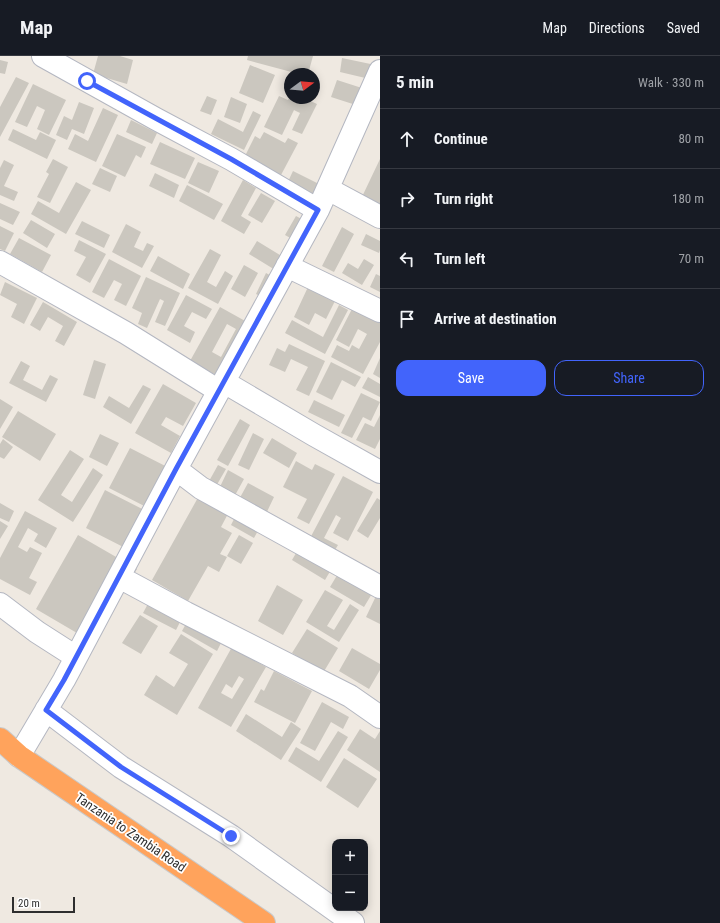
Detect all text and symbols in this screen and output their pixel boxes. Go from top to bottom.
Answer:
text: Map [20,16,53,39]
text: Map [543,20,567,36]
text: Directions [589,20,645,36]
text: Saved [667,20,700,36]
north arrow [284,68,320,104]
route start [78,72,96,90]
text: 5 min [396,72,434,92]
text: Walk · 330 m [638,75,704,90]
icon: ahead [396,128,418,150]
text: Continue [434,130,488,148]
text: 80 m [678,131,704,146]
icon: right [396,188,418,210]
text: Turn right [434,190,493,208]
text: 180 m [672,191,704,206]
icon: left [396,248,418,270]
text: Turn left [434,250,485,268]
text: 70 m [678,251,704,266]
icon: arrive [396,308,418,330]
text: Arrive at destination [434,310,557,328]
button: Save [396,360,546,396]
button: Share [554,360,704,396]
street label: Tanzania to Zambia Road [73,790,189,875]
route end [222,827,240,845]
map controls [332,839,368,911]
button: + [332,839,368,875]
button: − [332,875,368,911]
scale bar [12,895,75,914]
text: 20 m [18,897,40,910]

